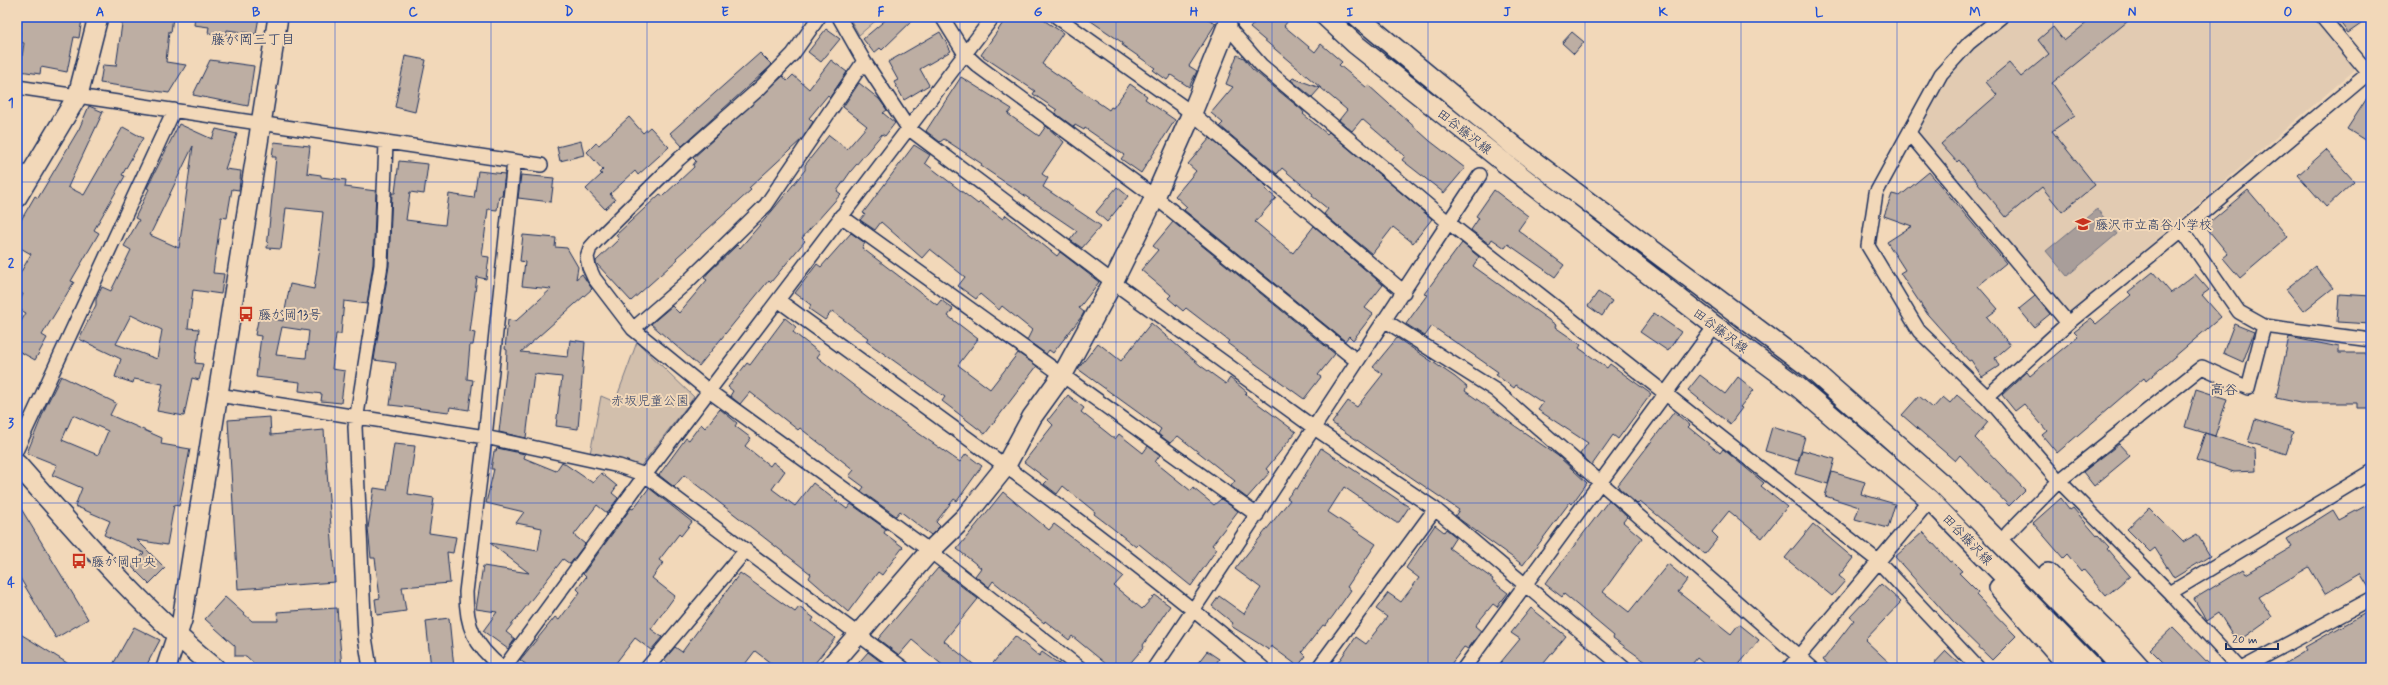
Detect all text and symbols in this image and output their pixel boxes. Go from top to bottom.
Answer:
text: A [96,4,104,21]
text: B [252,4,261,21]
text: C [408,4,418,21]
text: D [565,4,574,21]
text: E [721,4,729,21]
text: F [878,4,885,21]
text: G [1034,4,1043,21]
text: H [1190,4,1199,21]
text: I [1347,4,1354,21]
text: J [1503,4,1511,21]
text: K [1658,4,1668,21]
text: L [1815,4,1824,21]
text: M [1969,4,1981,21]
text: N [2128,4,2137,21]
text: O [2284,4,2293,21]
district label: 藤が岡三丁目 [211,31,295,49]
text: 1 [8,95,14,112]
street label: 田谷藤沢線 [1433,105,1496,159]
school or university icon: 藤沢市立高谷小学校 [2074,215,2092,233]
place label: 藤沢市立高谷小学校 [2095,217,2212,234]
text: 2 [8,255,15,272]
bus stop icon: 藤が岡13号 [237,305,255,323]
street label: 田谷藤沢線 [1689,305,1752,358]
place label: 藤が岡13号 [258,307,321,324]
district label: 高谷 [2210,381,2238,399]
park label: 赤坂児童公園 [611,393,689,410]
text: 3 [8,415,14,432]
street label: 田谷藤沢線 [1938,511,1996,570]
bus stop icon: 藤が岡中央 [70,552,88,570]
place label: 藤が岡中央 [91,554,156,571]
text: 4 [7,575,15,592]
scale bar [2226,625,2278,651]
text: 20 m [2232,632,2258,648]

